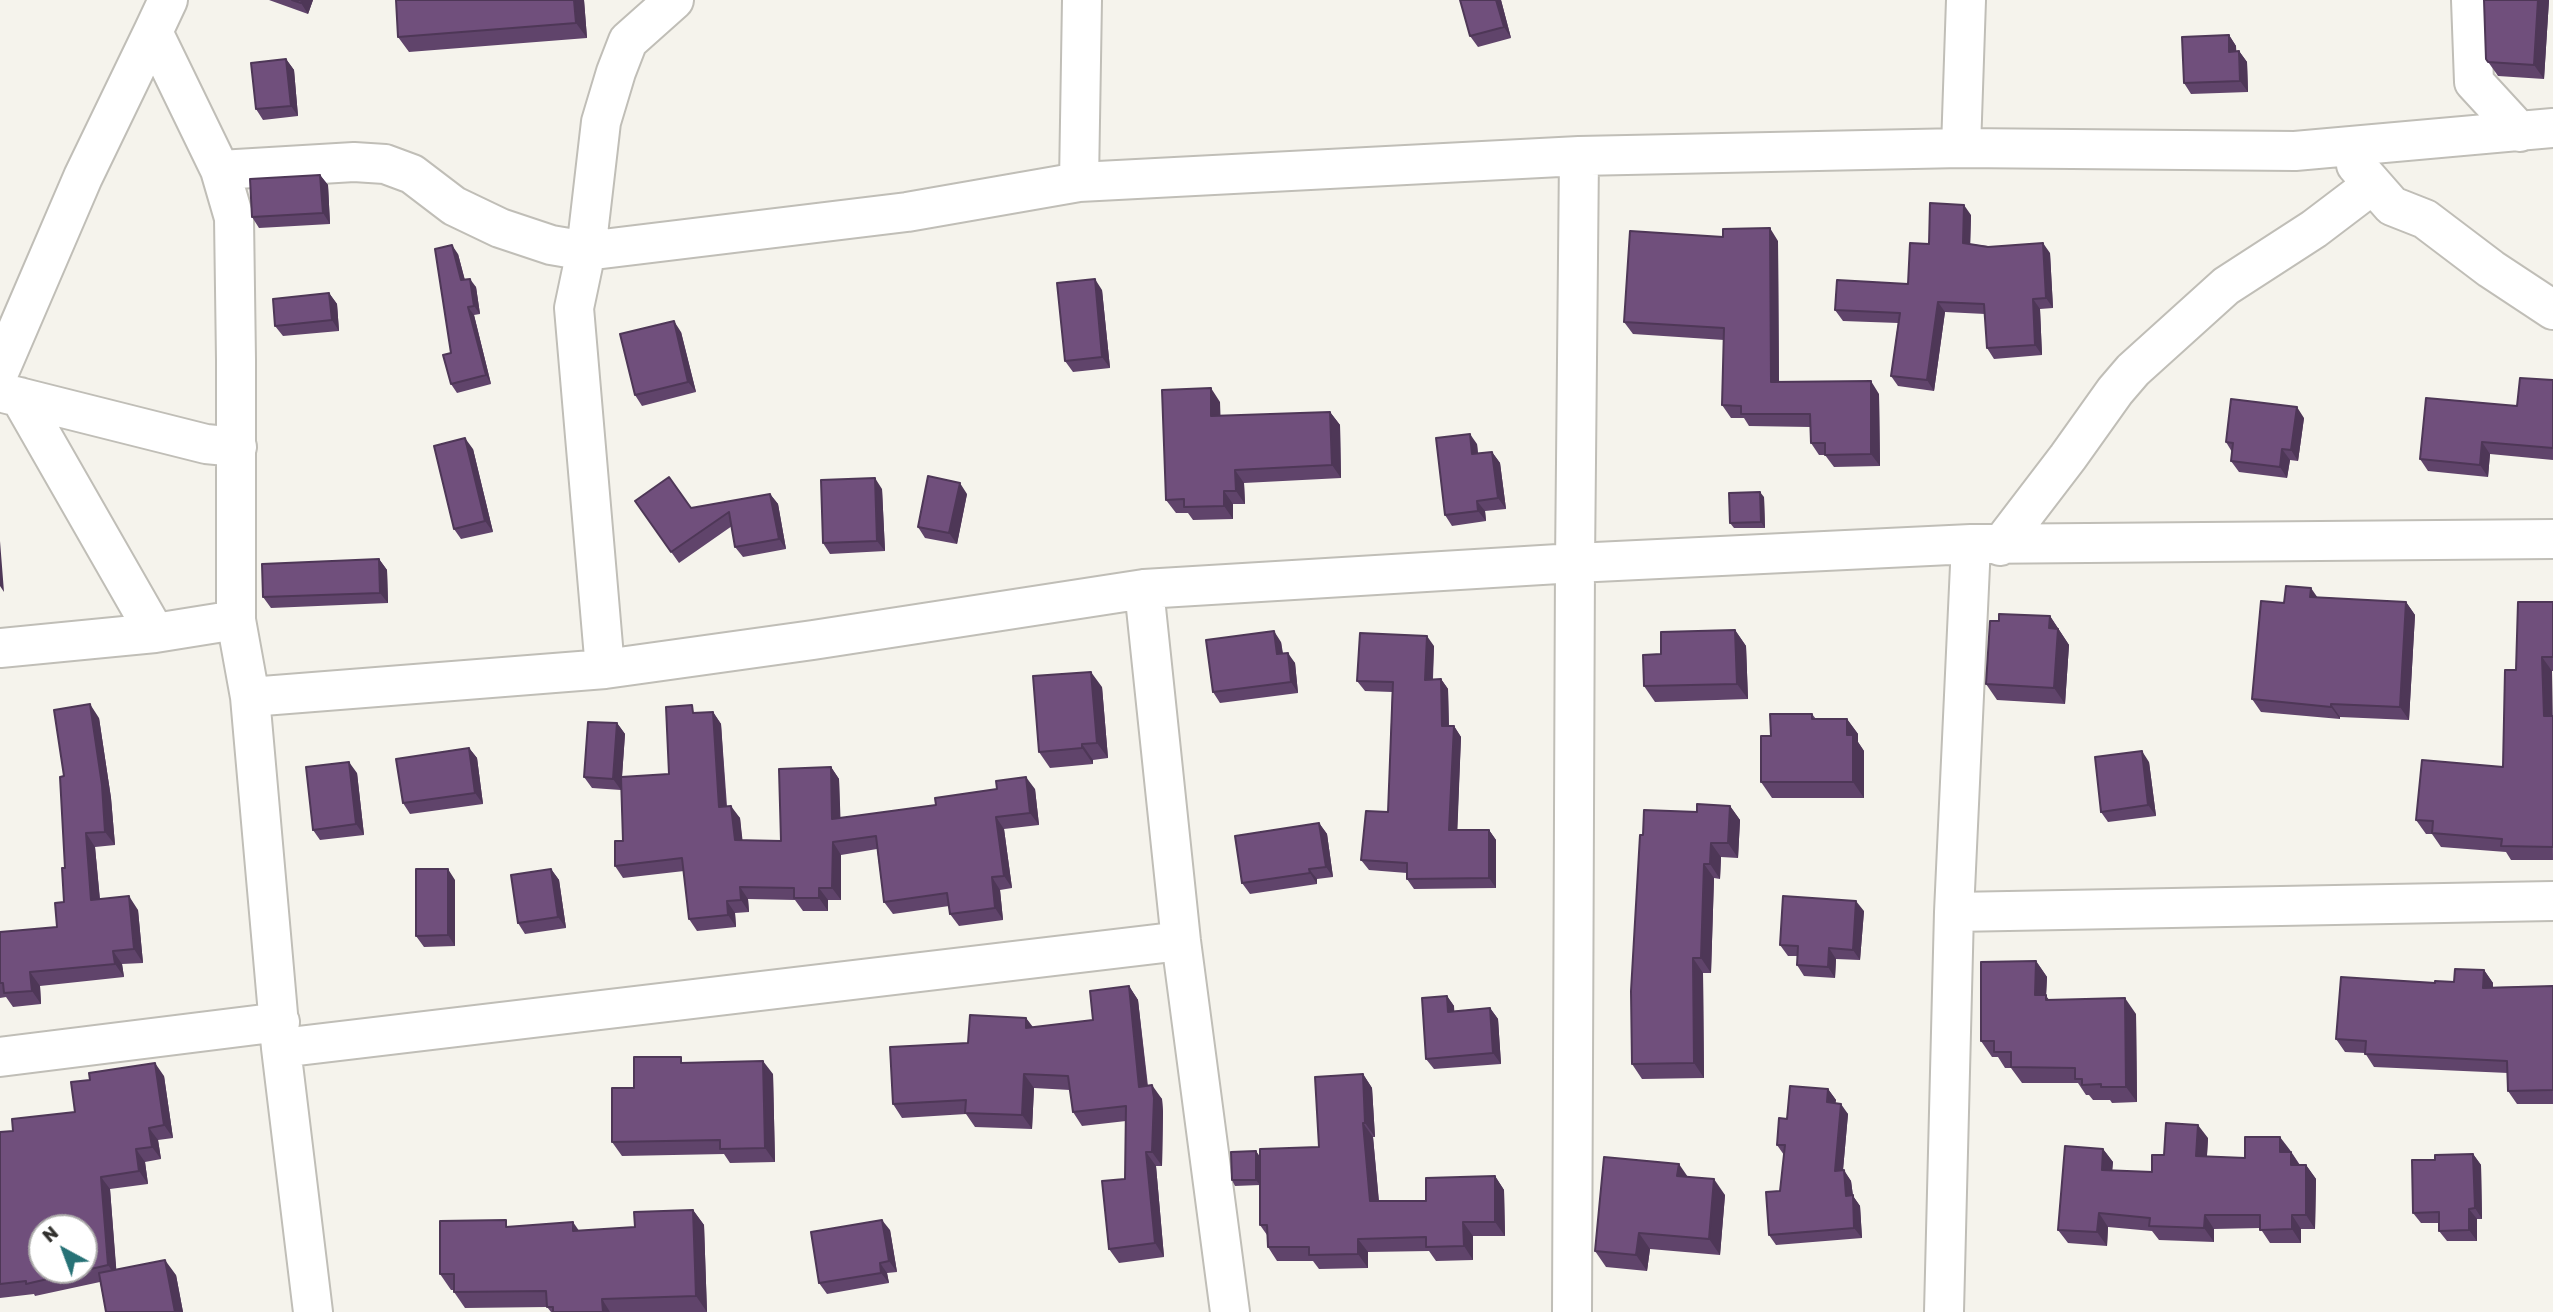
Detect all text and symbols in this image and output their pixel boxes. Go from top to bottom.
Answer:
north arrow [28,1214,98,1284]
text: N [37,1221,63,1247]

